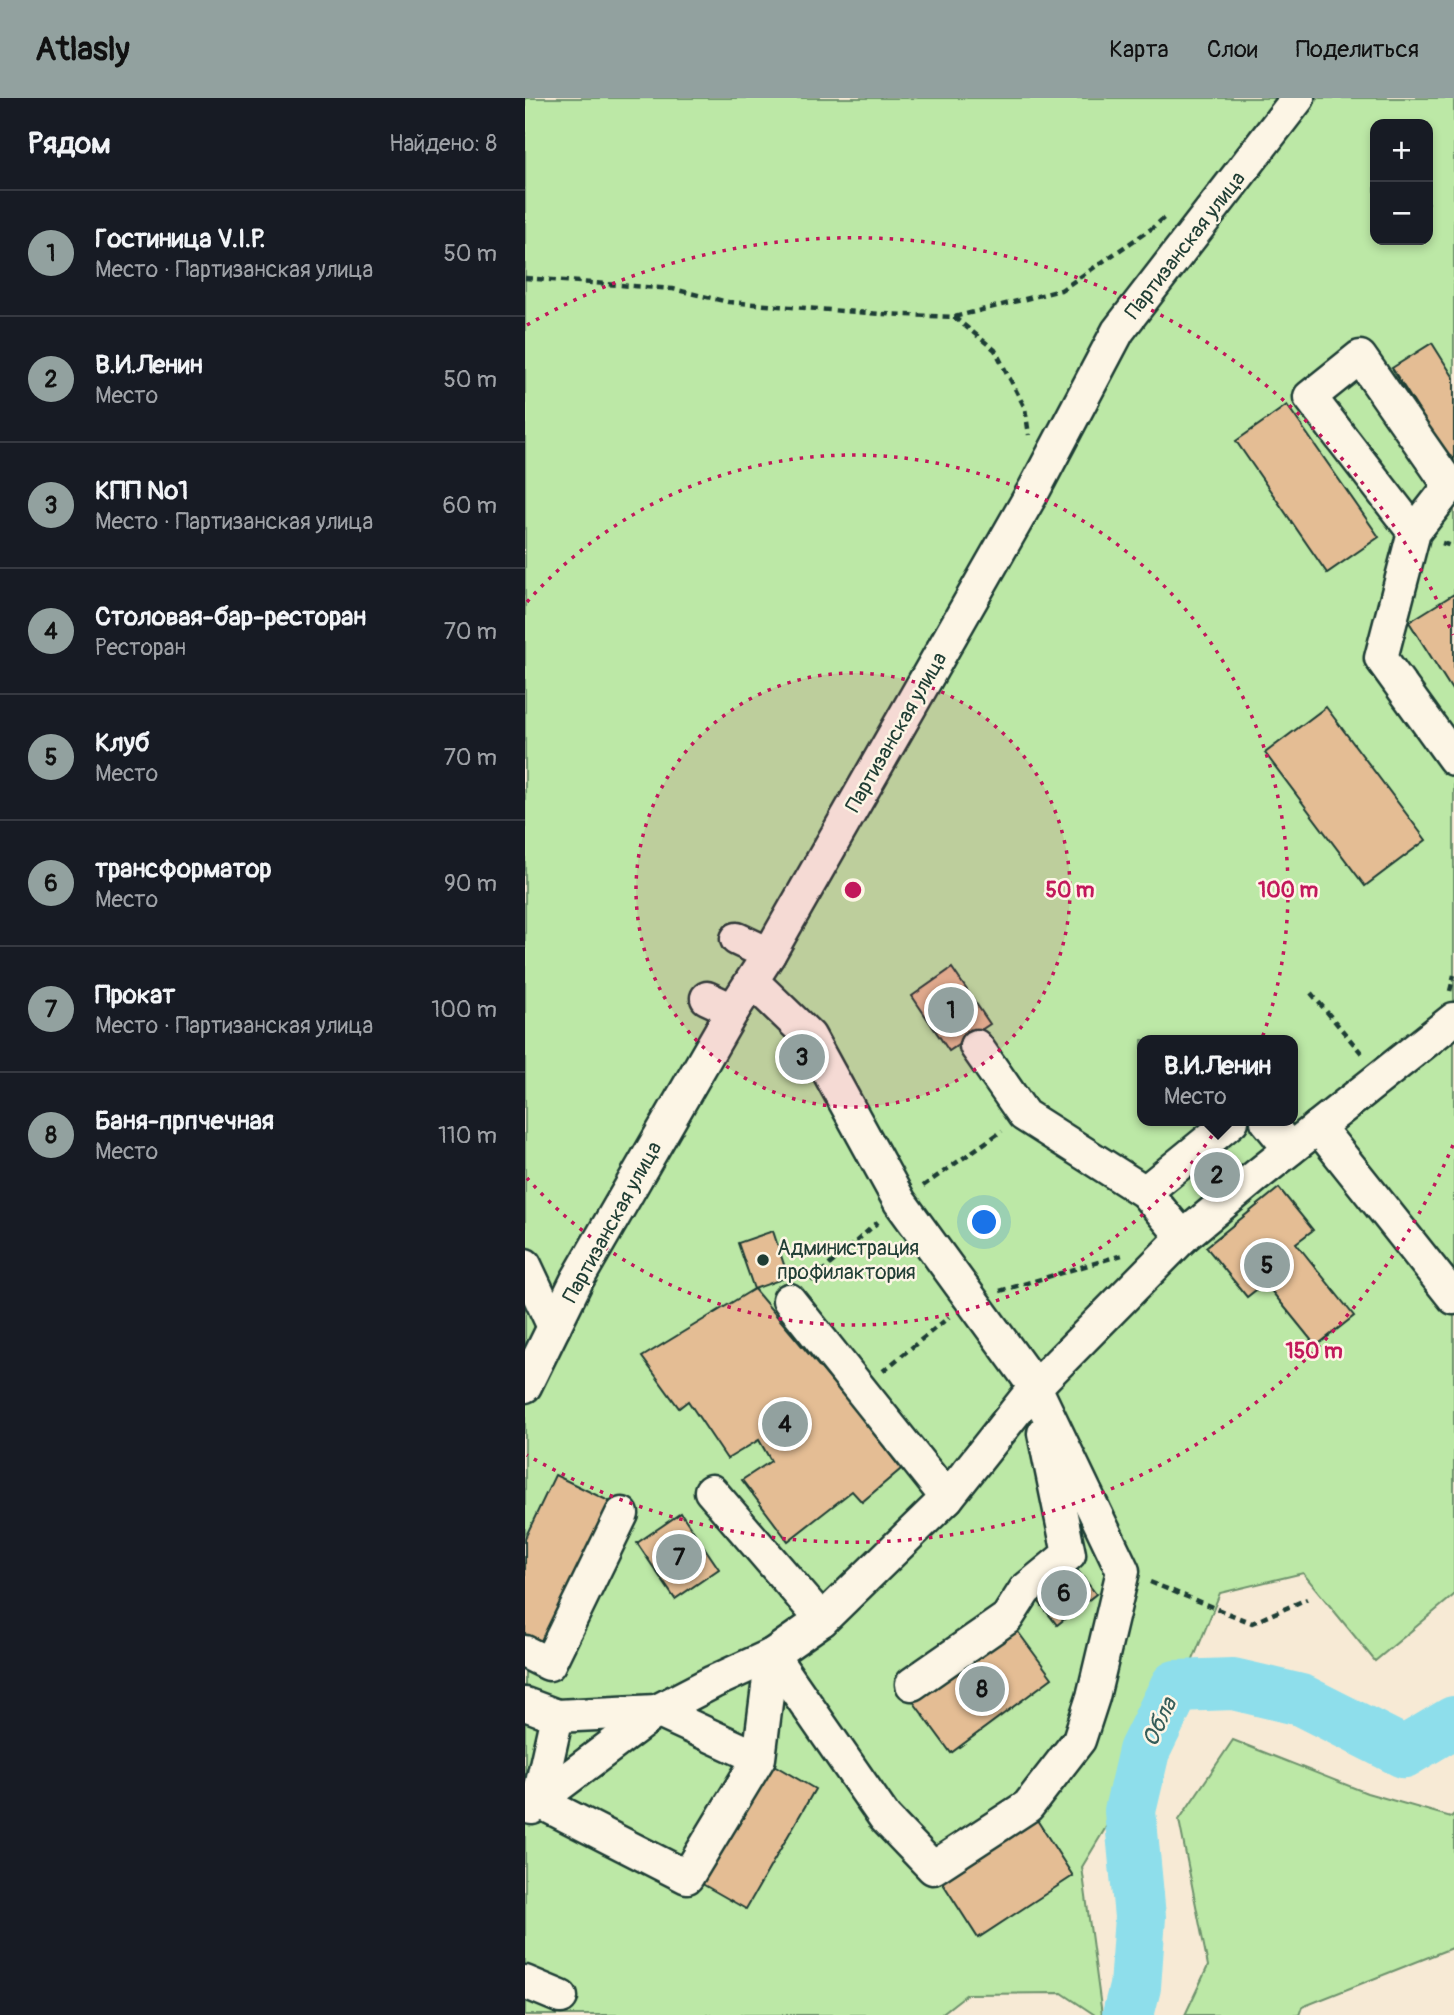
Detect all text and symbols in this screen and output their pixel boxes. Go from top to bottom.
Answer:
text: Atlasly [35,29,130,70]
text: Карта [1109,35,1169,64]
text: Слои [1207,35,1258,64]
text: Поделиться [1296,35,1419,64]
map controls [1370,119,1433,245]
button: + [1370,119,1433,182]
text: Рядом [28,125,111,162]
text: Найдено: 8 [389,129,497,158]
street label: Партизанская улица [1119,166,1252,325]
button: − [1370,182,1433,245]
text: Гостиница V.I.P. [95,223,265,255]
text: 1 [47,239,56,268]
text: 50 m [443,239,497,268]
text: Место · Партизанская улица [95,255,373,284]
text: В.И.Ленин [95,349,203,381]
text: 2 [45,365,57,394]
text: 50 m [443,365,497,394]
text: Место [95,381,158,410]
text: КПП №1 [95,475,189,507]
text: 3 [45,491,57,520]
text: 60 m [442,491,497,520]
text: Место · Партизанская улица [95,507,373,536]
text: Столовая-бар-ресторан [95,601,366,633]
text: 4 [44,617,58,646]
text: 70 m [444,617,497,646]
text: Ресторан [95,633,186,662]
street label: Партизанская улица [840,647,953,817]
text: Клуб [95,727,150,759]
text: 5 [45,743,57,772]
text: 70 m [444,743,497,772]
text: Место [95,759,158,788]
text: трансформатор [95,853,272,885]
text: 6 [44,869,58,898]
text: 90 m [444,869,497,898]
text: 50 m [1046,877,1095,904]
text: 100 m [1258,877,1318,904]
centre of rings [841,878,865,902]
text: Место [95,885,158,914]
text: Прокат [95,979,175,1011]
pin: 1 [928,984,974,1036]
text: 7 [45,995,57,1024]
text: 100 m [431,995,497,1024]
text: Место · Партизанская улица [95,1011,373,1040]
pin: 3 [779,1031,825,1083]
popup [1137,1035,1298,1126]
text: В.И.Ленин [1164,1050,1271,1082]
text: Место [1164,1082,1227,1111]
text: Баня-прпчечная [95,1105,274,1137]
text: 8 [45,1121,57,1150]
text: 110 m [438,1121,497,1150]
text: Место [95,1137,158,1166]
street label: Партизанская улица [557,1137,668,1308]
pin: 2 [1194,1149,1240,1201]
your location [967,1205,1001,1239]
place label: Администрация профилактория [777,1235,919,1286]
pin: 5 [1244,1239,1290,1291]
marker: Администрация профилактория [755,1252,771,1268]
text: 150 m [1285,1338,1343,1365]
pin: 4 [762,1398,808,1450]
pin: 7 [656,1531,702,1583]
pin: 6 [1041,1567,1087,1619]
pin: 8 [959,1663,1005,1715]
water label: Обла [1136,1692,1184,1751]

